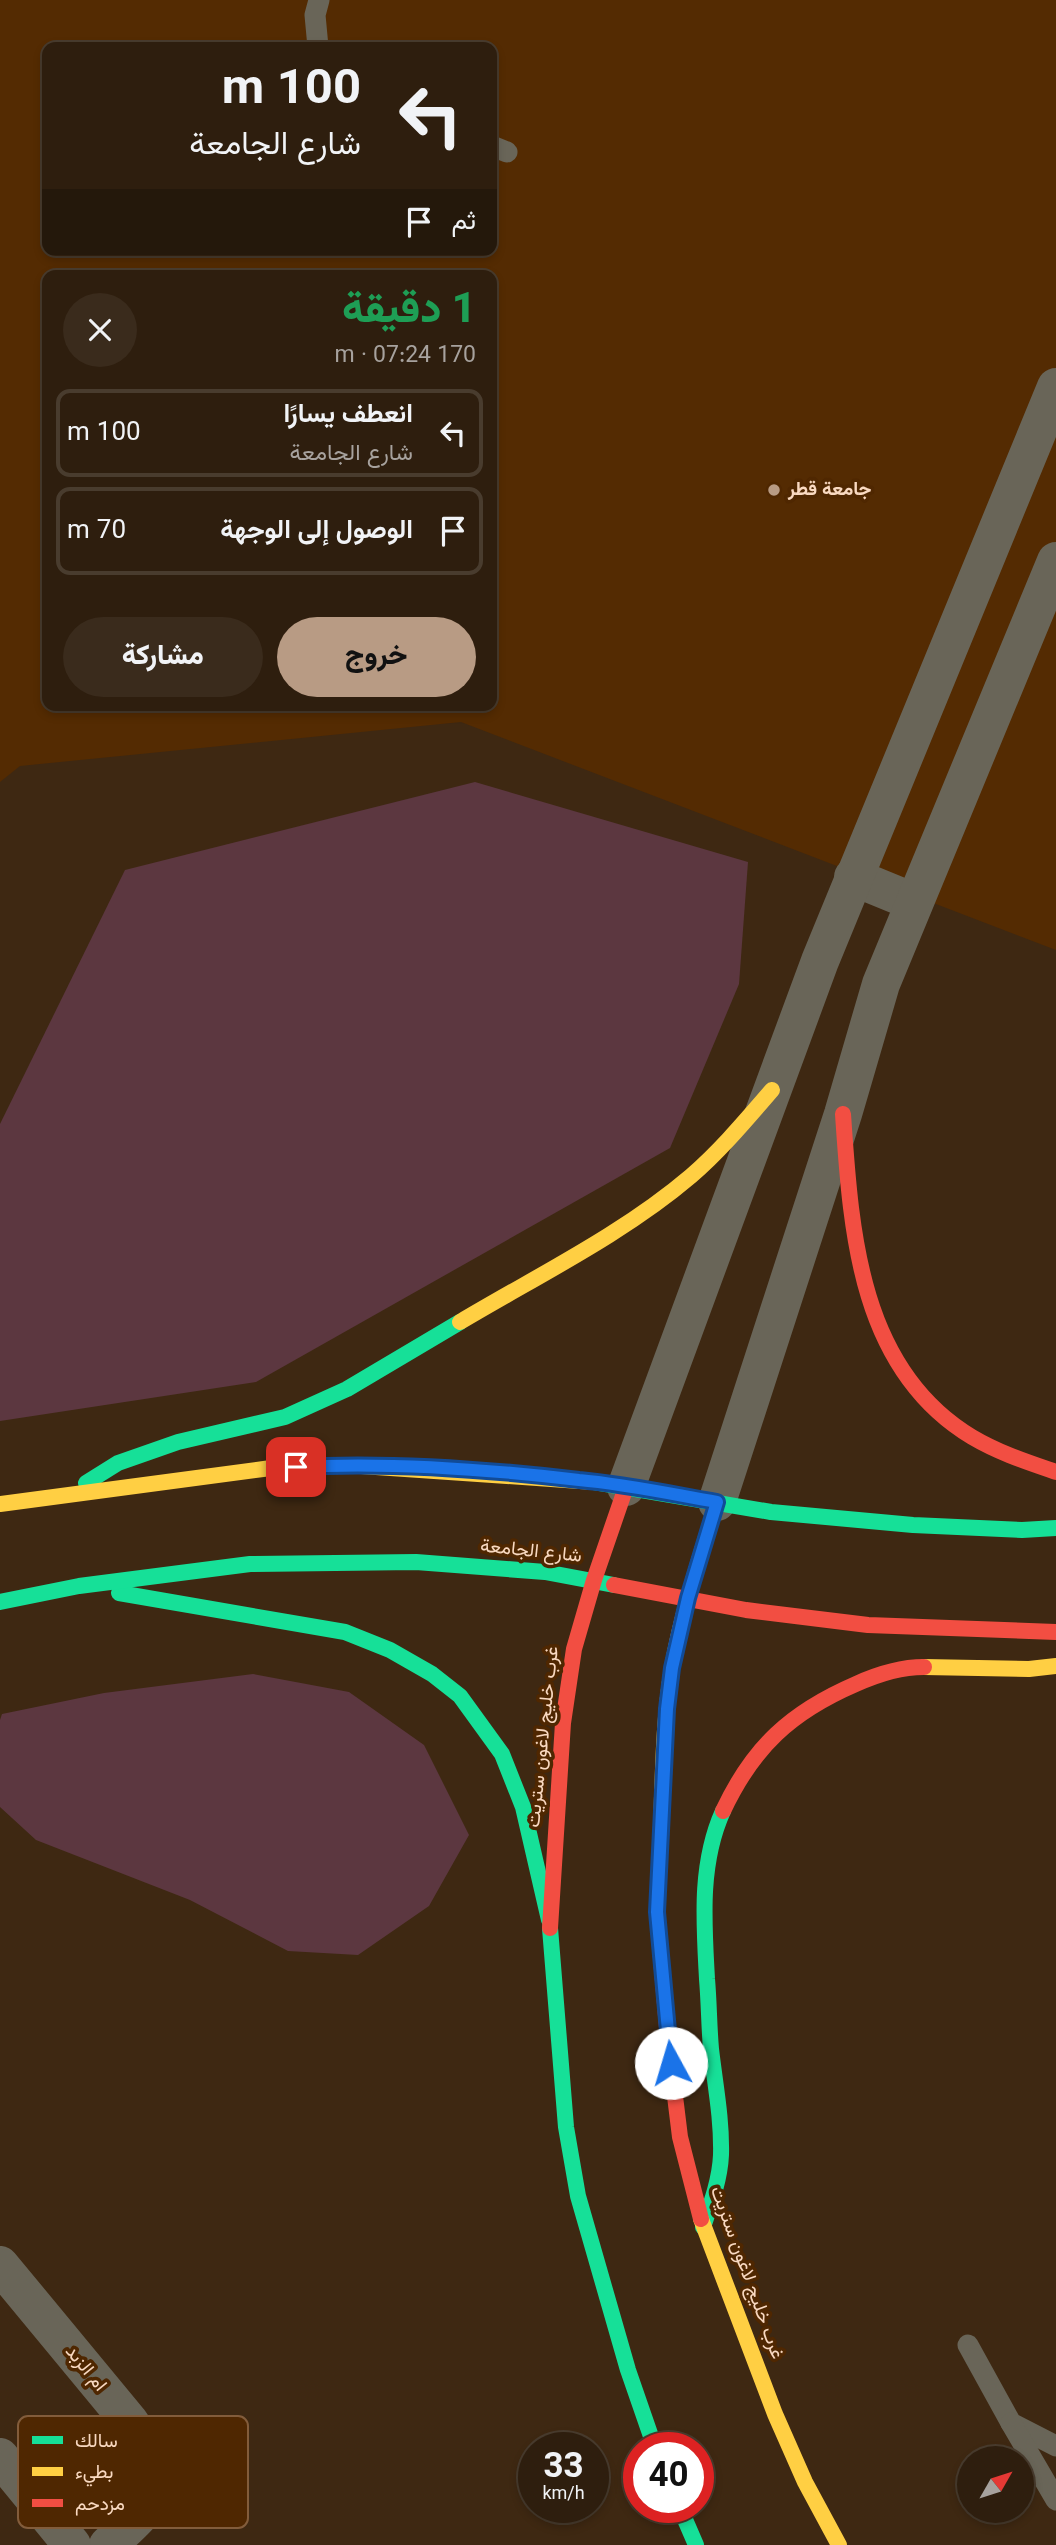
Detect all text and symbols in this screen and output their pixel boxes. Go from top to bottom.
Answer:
text: 100 m [222,53,361,129]
icon: left [385,70,476,161]
text: شارع الجامعة [189,121,361,171]
text: ثم [452,202,476,243]
icon: arrive [400,203,438,241]
text: 1 دقيقة [342,279,476,345]
button: close [63,293,137,367]
text: 170 m · 07:24 [335,338,476,374]
text: انعطف يسارًا [283,395,413,436]
text: 100 m [67,413,141,454]
icon: left [434,414,472,452]
text: شارع الجامعة [290,436,413,472]
place label: جامعة قطر [787,476,872,505]
marker: جامعة قطر [766,482,782,498]
text: 70 m [67,511,126,552]
text: الوصول إلى الوجهة [220,511,413,552]
icon: arrive [434,512,472,550]
button: مشاركة [63,617,263,697]
button: خروج [277,617,476,697]
pin [266,1437,326,1497]
icon: arrive [277,1448,315,1486]
street label: شارع الجامعة [479,1532,583,1572]
street label: غرب خليج لاغون ستريت [520,1645,568,1829]
position arrow [634,2026,708,2100]
street label: غرب خليج لاغون ستريت [701,2182,791,2364]
street label: ام الزبد [57,2339,113,2399]
legend [18,2416,248,2528]
text: سالك [75,2428,118,2457]
speed limit sign: 40 [623,2432,714,2523]
text: 33 [543,2441,584,2496]
north arrow [957,2446,1034,2524]
map controls [957,2446,1034,2523]
text: بطيء [75,2459,113,2488]
text: km/h [542,2481,585,2509]
text: مزدحم [75,2491,125,2520]

